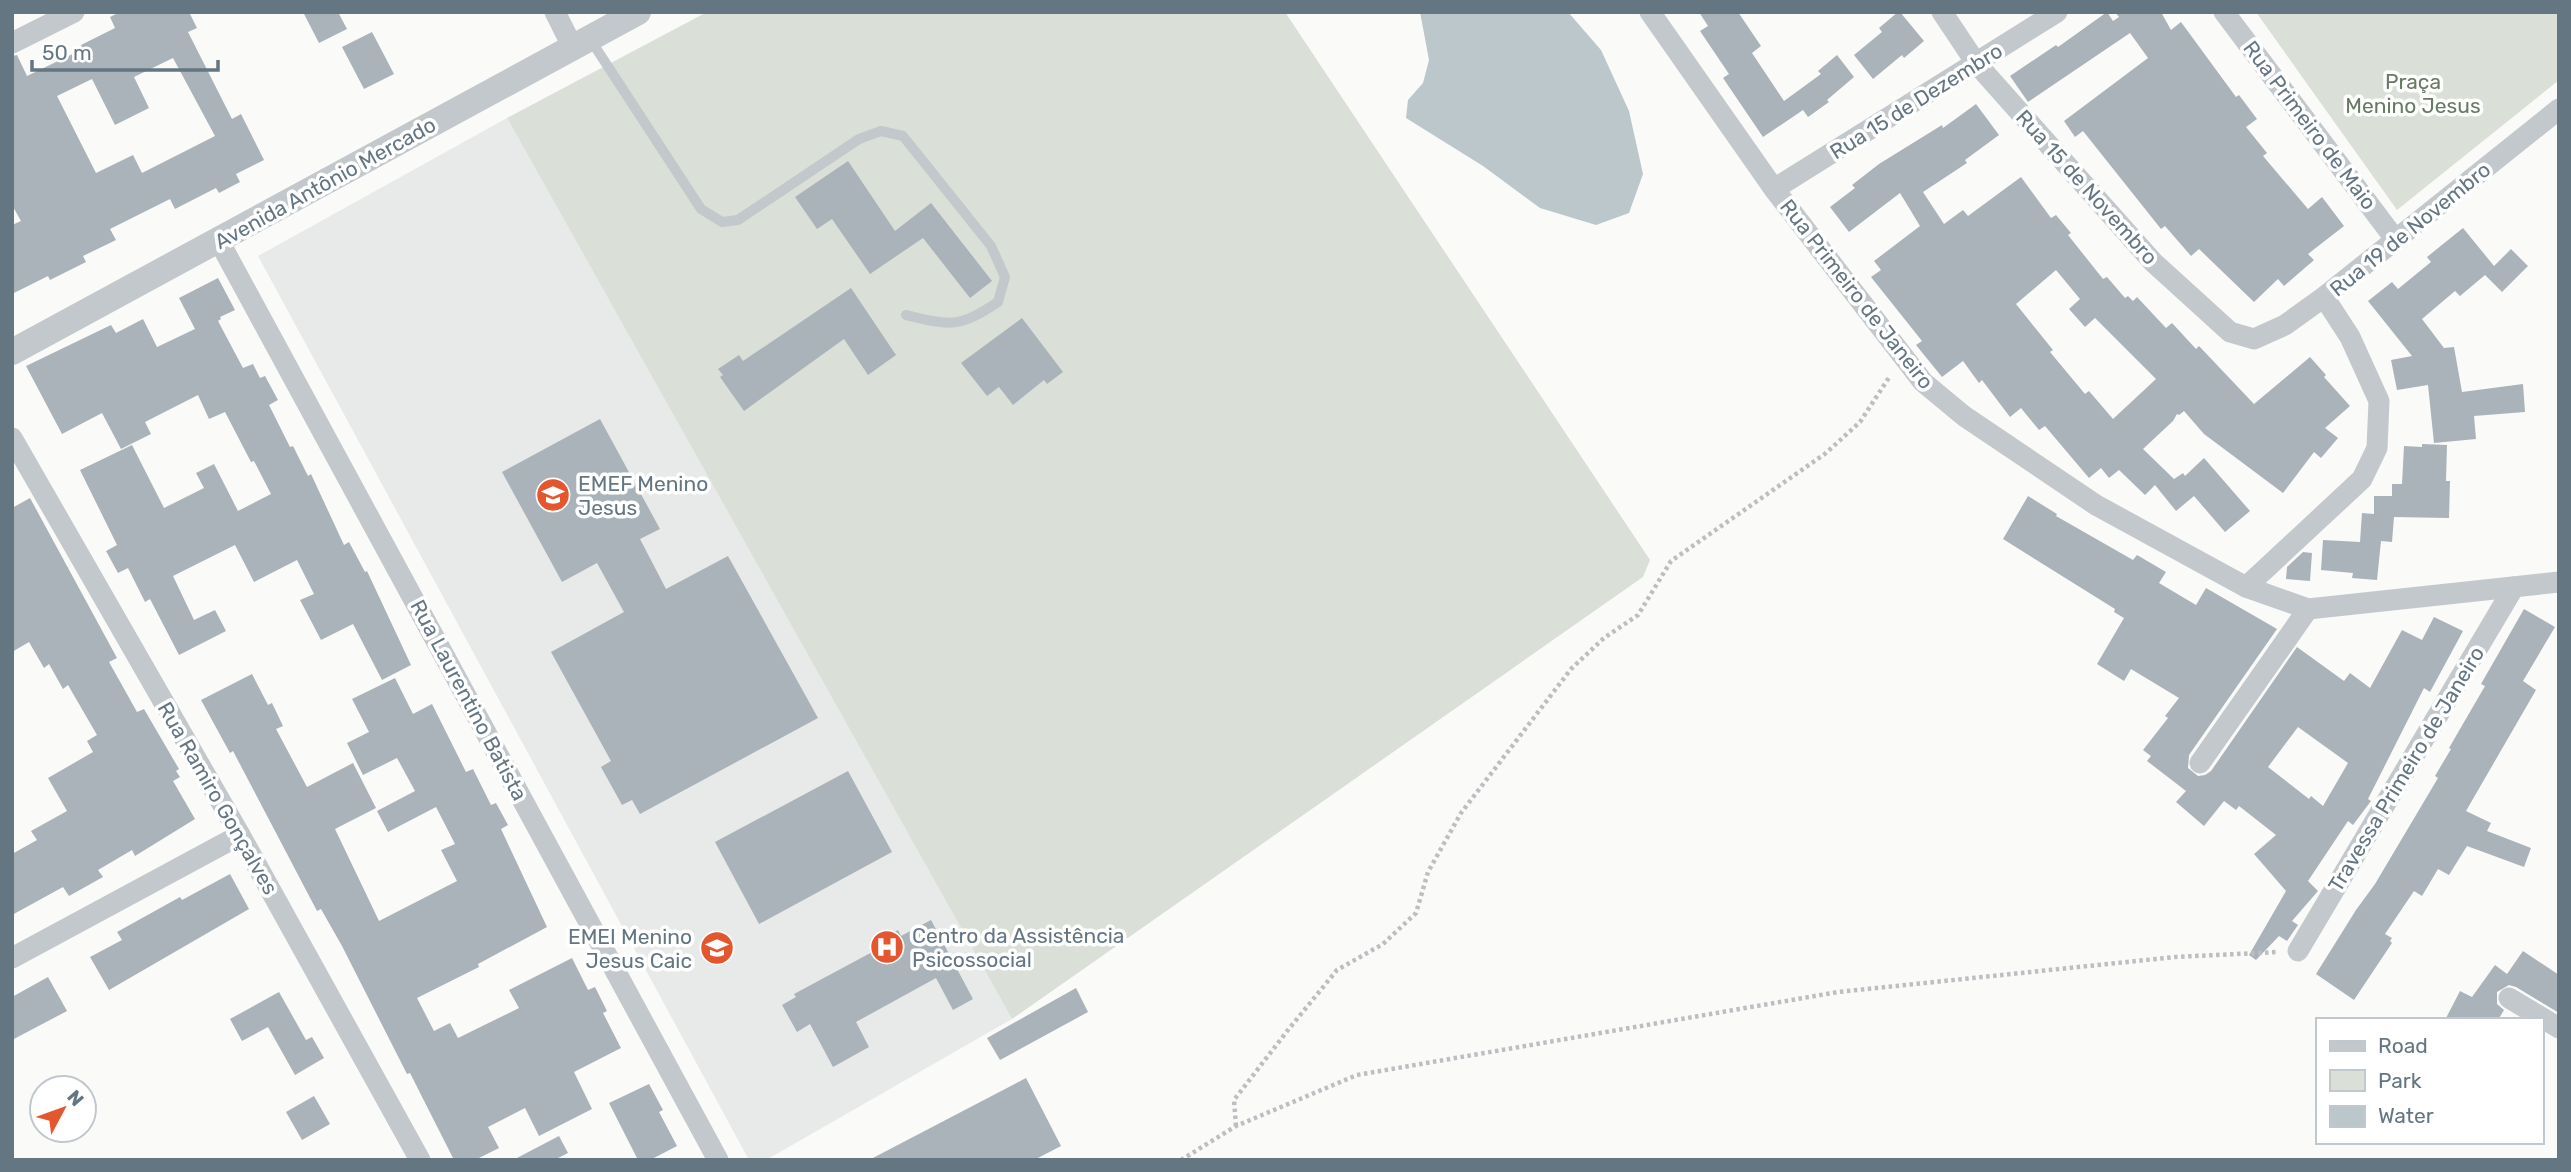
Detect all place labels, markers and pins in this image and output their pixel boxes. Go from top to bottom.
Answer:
place label: EMEF Menino Jesus [578,471,708,520]
school or university icon: EMEF Menino Jesus [534,476,572,514]
place label: Centro da Assistência Psicossocial [912,923,1124,972]
place label: EMEI Menino Jesus Caic [568,924,692,973]
hospital icon: Centro da Assistência Psicossocial [868,928,906,966]
school or university icon: EMEI Menino Jesus Caic [698,929,736,967]

